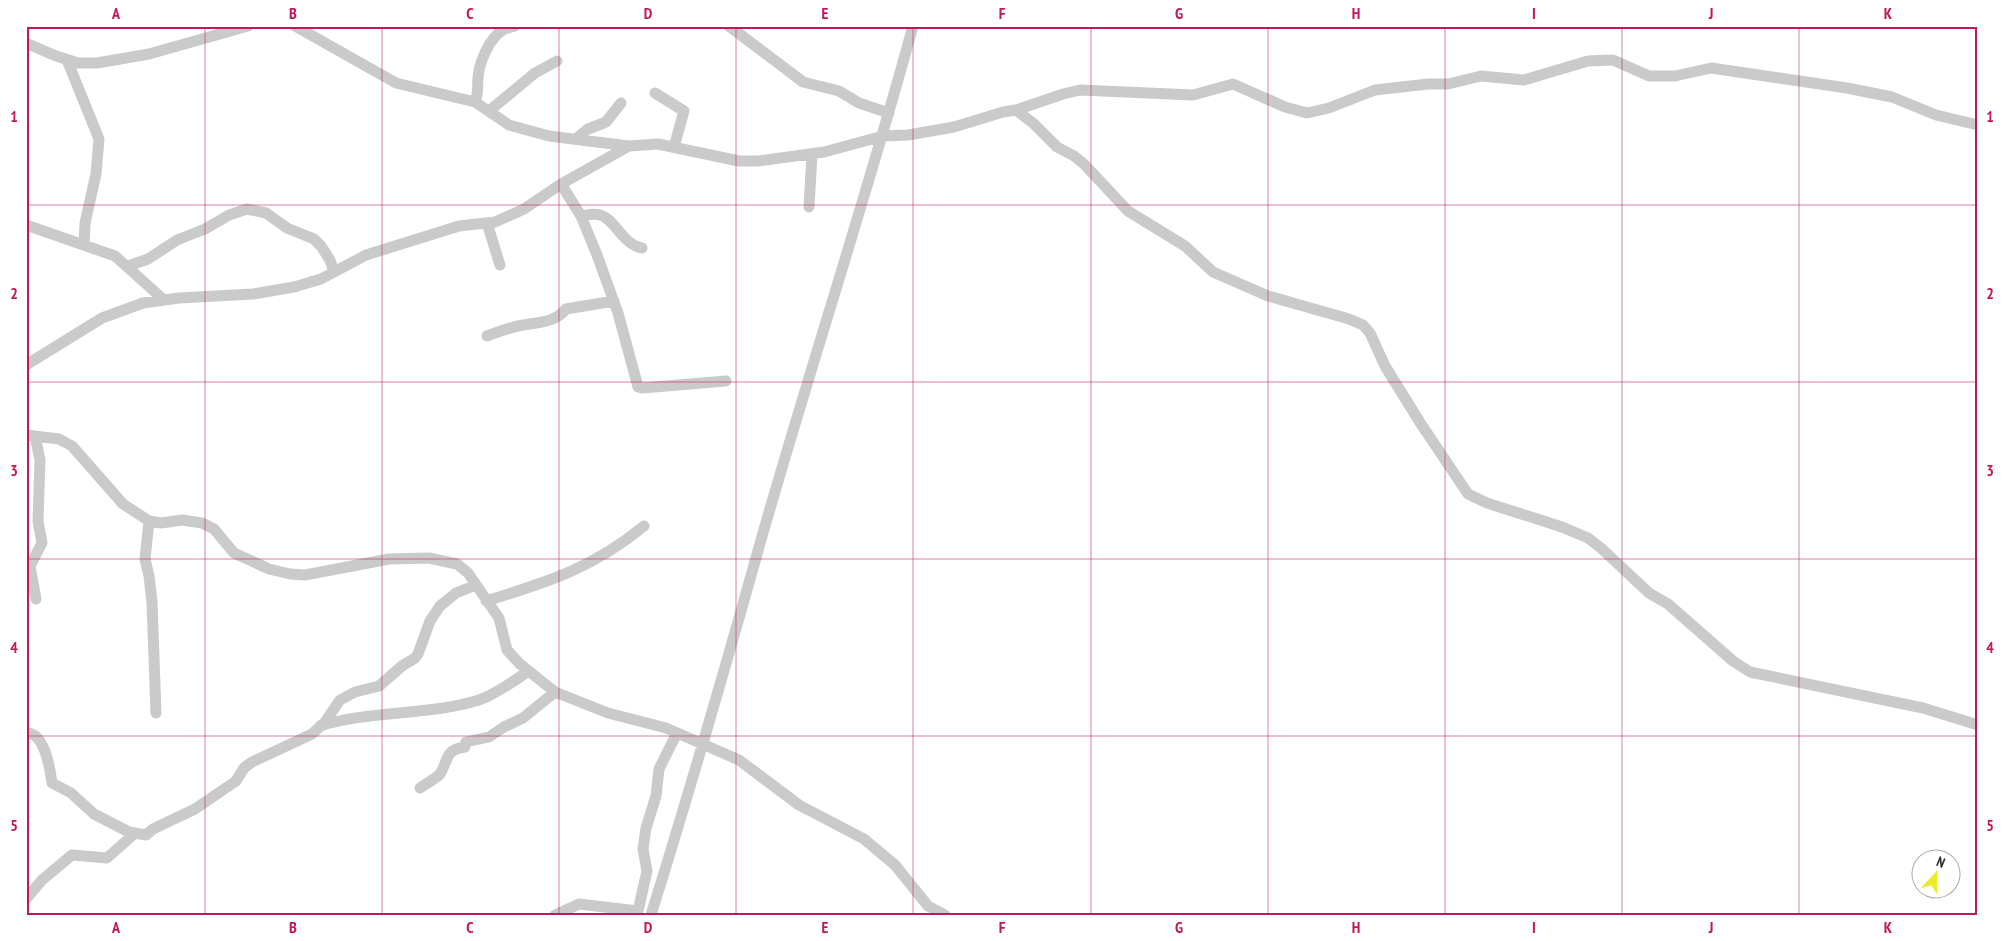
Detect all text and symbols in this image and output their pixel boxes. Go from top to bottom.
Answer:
text: A [111,3,121,23]
text: B [289,3,297,23]
text: C [466,3,474,23]
text: D [644,3,653,23]
text: E [822,3,829,23]
text: F [999,3,1006,23]
text: G [1175,3,1183,23]
text: H [1352,3,1360,23]
text: I [1532,3,1536,23]
text: J [1708,3,1713,23]
text: K [1884,3,1893,23]
text: 1 [10,106,18,126]
text: 1 [1986,106,1994,126]
text: 2 [10,283,18,303]
text: 2 [1986,283,1994,303]
text: 3 [10,460,18,480]
text: 3 [1986,460,1994,480]
text: 4 [10,637,18,657]
text: 4 [1986,637,1994,657]
text: 5 [10,815,18,835]
text: 5 [1986,815,1994,835]
north arrow [1912,848,1962,898]
text: N [1934,852,1948,872]
text: A [111,917,121,937]
text: B [289,917,297,937]
text: C [466,917,474,937]
text: D [644,917,653,937]
text: E [822,917,829,937]
text: F [999,917,1006,937]
text: G [1175,917,1183,937]
text: H [1352,917,1360,937]
text: I [1532,917,1536,937]
text: J [1708,917,1713,937]
text: K [1884,917,1893,937]

